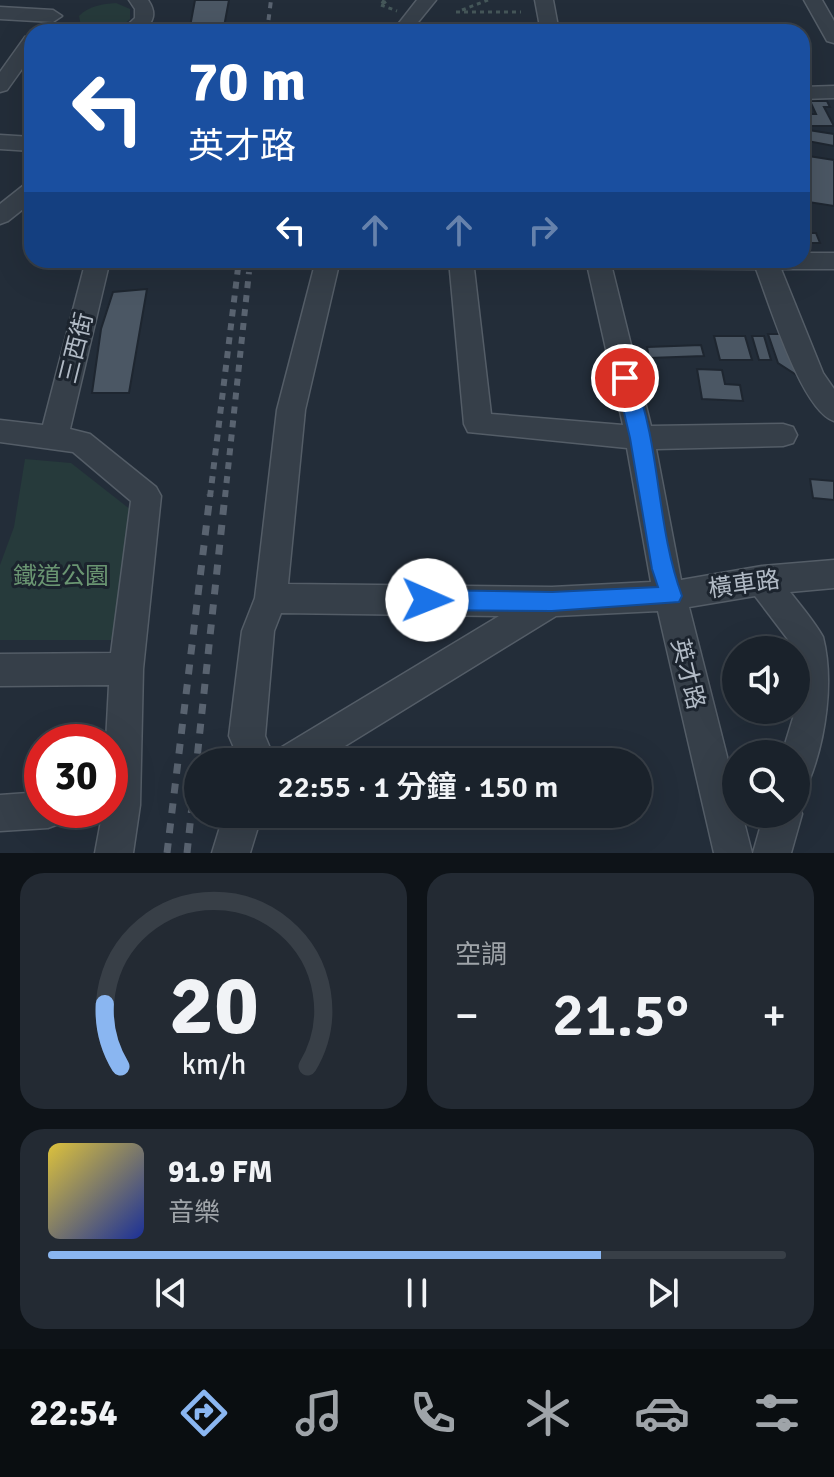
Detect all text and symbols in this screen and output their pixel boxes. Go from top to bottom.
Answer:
text: 70 m [188,47,306,116]
icon: left [56,56,160,160]
text: 英才路 [188,124,296,169]
icon: left [269,208,313,252]
icon: ahead [353,208,397,252]
icon: ahead [437,208,481,252]
icon: right [521,208,565,252]
street label: 三西街 [53,309,99,387]
pin [591,344,659,412]
icon: arrive [603,356,647,400]
position arrow [385,558,469,642]
park label: 鐵道公園 [13,561,109,591]
street label: 橫車路 [706,564,782,604]
street label: 英才路 [665,635,711,713]
map controls [722,636,810,828]
button: sound [722,636,810,724]
speed limit sign: 30 [24,724,128,828]
button: search [722,740,810,828]
text: 22:55 · 1 分鐘 · 150 m [278,769,558,806]
text: 空調 [455,939,507,971]
text: 20 [169,955,258,1057]
text: 21.5° [552,979,689,1053]
text: − [455,989,479,1043]
text: + [762,989,786,1043]
text: km/h [181,1047,246,1082]
text: 91.9 FM [168,1154,273,1191]
text: 音樂 [168,1197,220,1229]
icon: previous [149,1271,193,1315]
icon: pause [395,1271,439,1315]
icon: next [641,1271,685,1315]
icon: directions [176,1385,232,1441]
icon: music [291,1385,347,1441]
icon: phone [405,1385,461,1441]
icon: climate [520,1385,576,1441]
icon: car [634,1385,690,1441]
icon: filters [749,1385,805,1441]
text: 22:54 [29,1391,118,1436]

